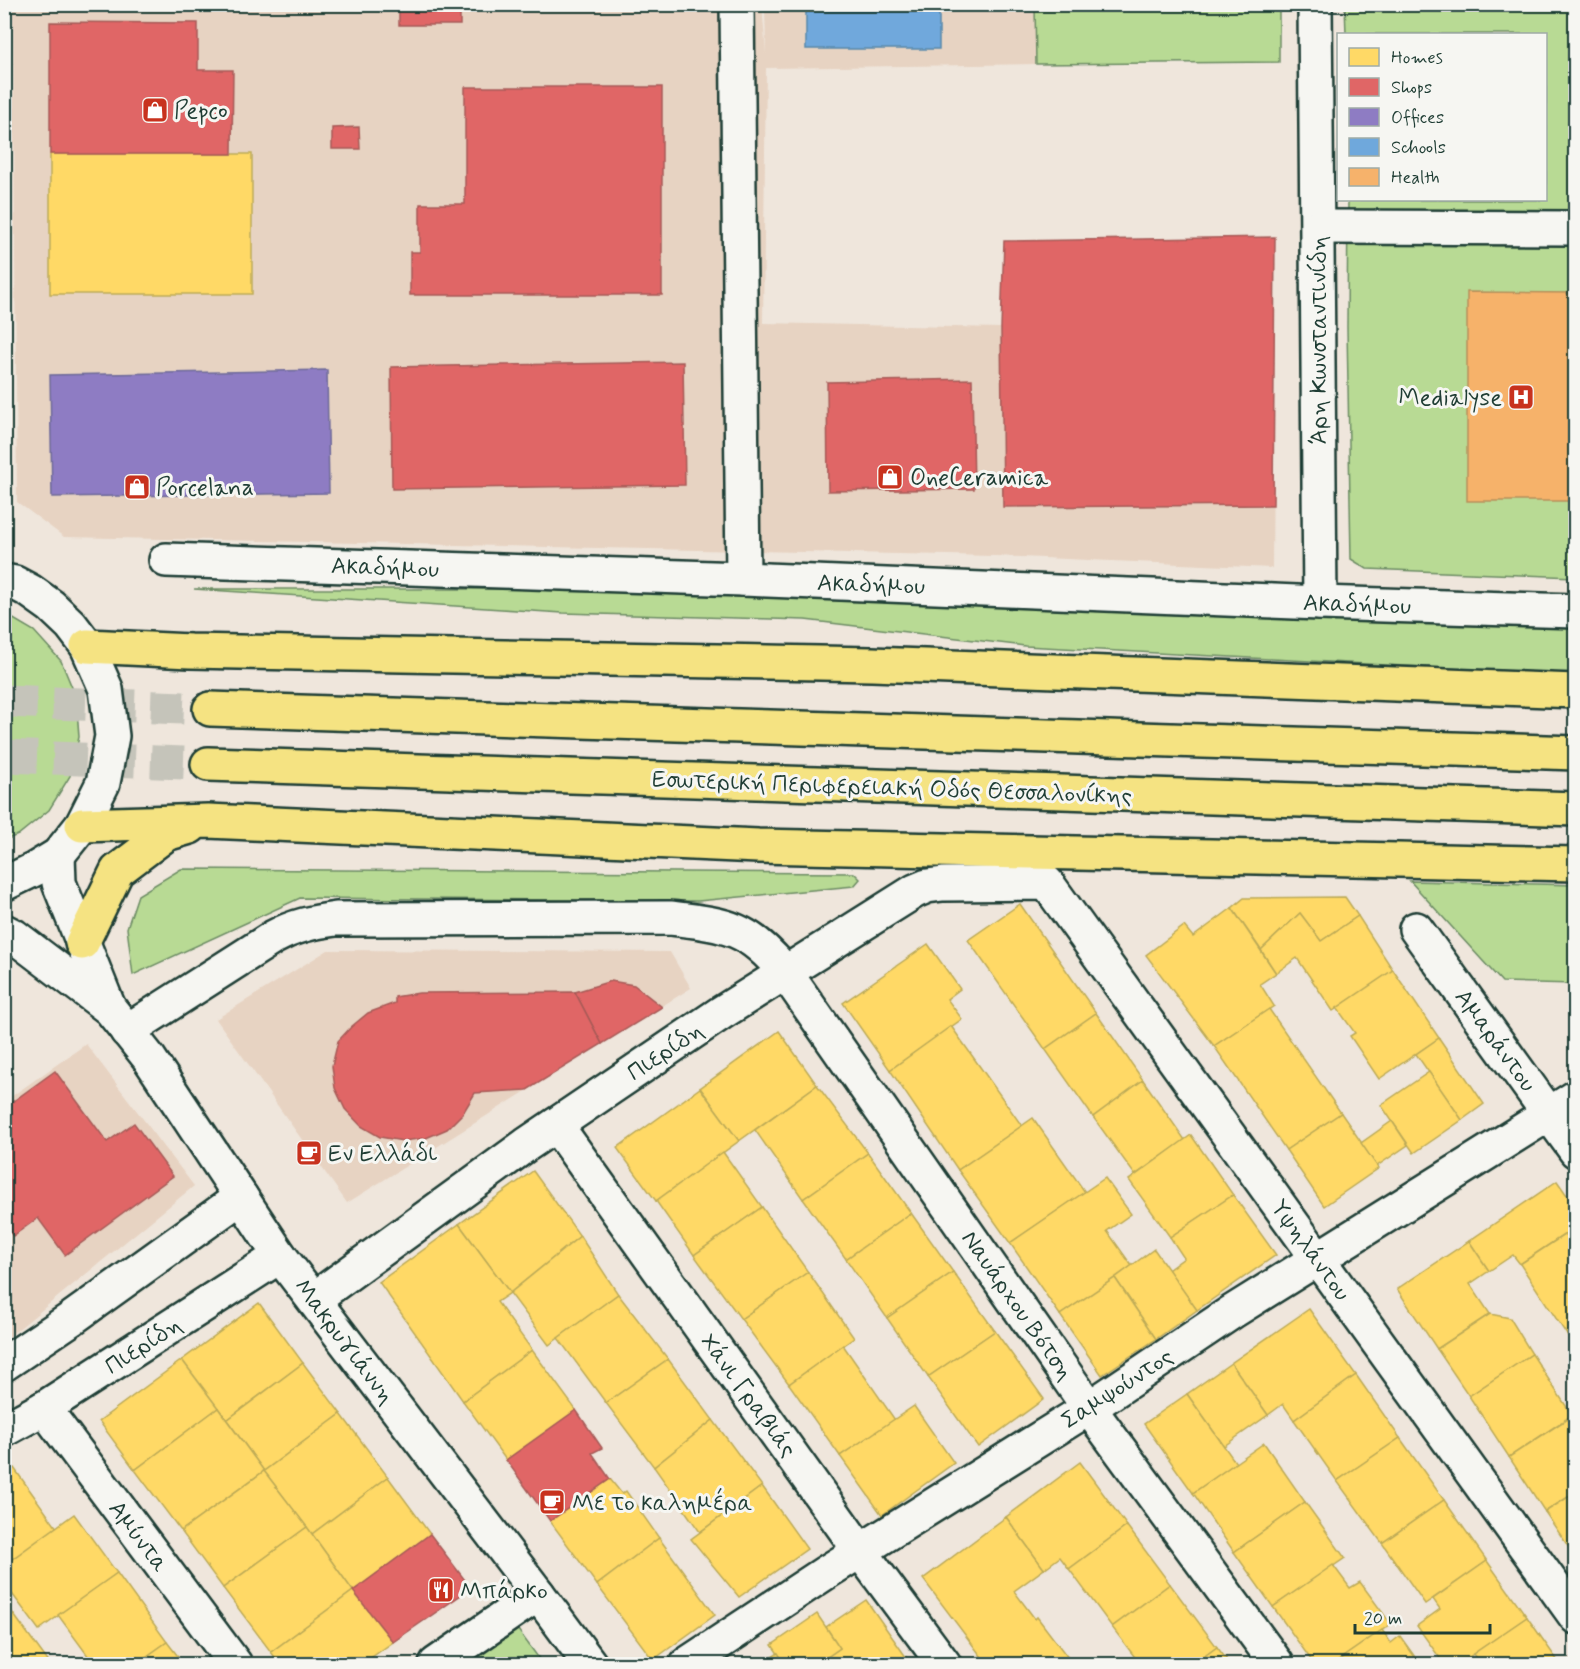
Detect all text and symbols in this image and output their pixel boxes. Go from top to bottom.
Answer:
legend [1337,33,1547,201]
text: Homes [1391,46,1443,70]
text: Shops [1391,76,1432,100]
shop icon: Pepco [140,95,170,125]
place label: Pepco [174,96,228,127]
text: Offices [1391,106,1444,130]
text: Schools [1391,136,1446,160]
text: Health [1391,166,1440,190]
street label: Άρη Κωνσταντινίδη [1304,235,1335,445]
hospital icon: Medialyse [1506,382,1536,412]
place label: Medialyse [1398,383,1502,414]
shop icon: OneCeramica [875,462,905,492]
place label: OneCeramica [910,463,1049,494]
shop icon: Porcelana [122,472,152,502]
place label: Porcelana [156,473,254,504]
street label: Ακαδήμου [330,551,440,586]
street label: Ακαδήμου [816,568,926,603]
street label: Ακαδήμου [1302,588,1412,623]
street label: Εσωτερική Περιφερειακή Οδός Θεσσαλονίκης [651,765,1133,812]
street label: Αμαράντου [1447,983,1543,1099]
street label: Πιερίδη [622,1015,710,1089]
cafe icon: Εν Ελλάδι [294,1138,324,1168]
place label: Εν Ελλάδι [328,1139,437,1170]
street label: Υψηλάντου [1263,1194,1357,1308]
street label: Ναυάρχου Βότση [954,1225,1080,1387]
street label: Μακρυγιάννη [286,1273,401,1411]
street label: Πιερίδη [99,1310,188,1383]
street label: Χάνι Γραβιάς [692,1328,803,1464]
street label: Σαμψούντος [1056,1342,1180,1437]
cafe icon: Με το καλημέρα [537,1487,567,1517]
place label: Με το καλημέρα [572,1487,753,1519]
street label: Αμύντα [101,1495,175,1579]
restaurant icon: Μπάρκο [426,1575,456,1605]
place label: Μπάρκο [460,1576,548,1607]
scale bar [1355,1597,1490,1635]
text: 20 m [1364,1607,1402,1631]

